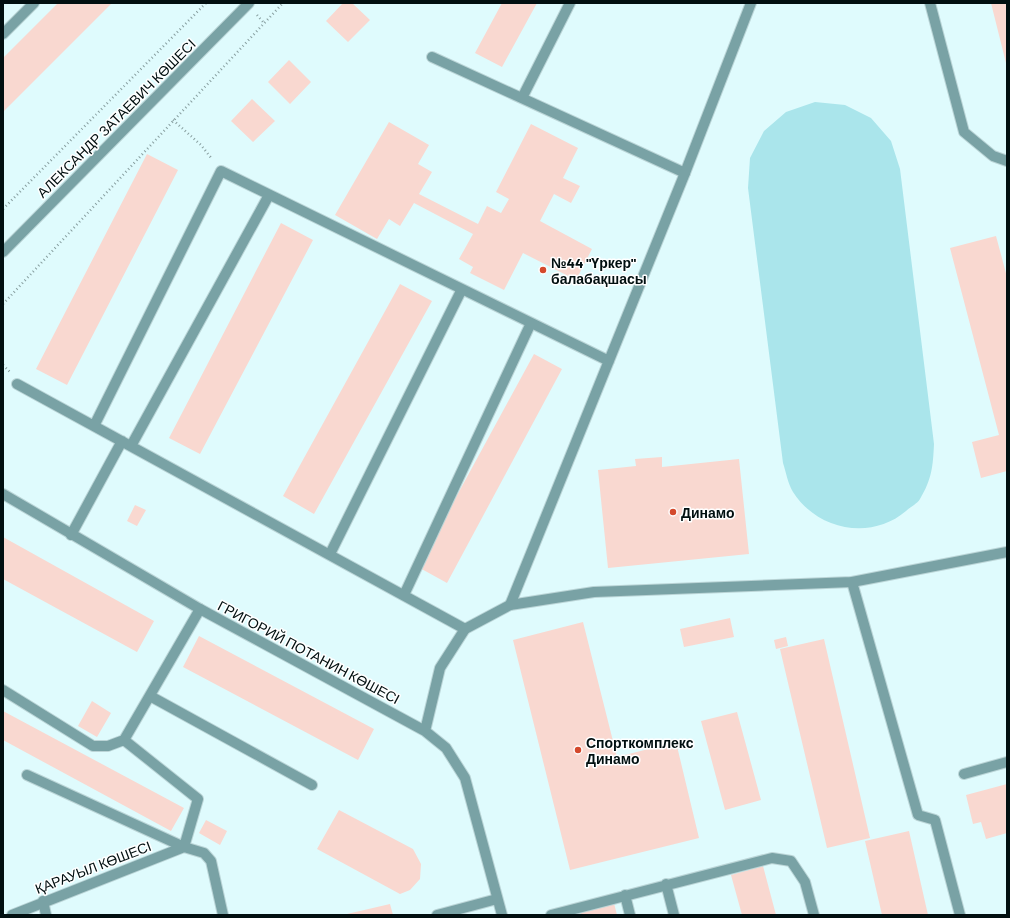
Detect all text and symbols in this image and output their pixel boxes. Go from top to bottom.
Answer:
street label: АЛЕКСАНДР ЗАТАЕВИЧ КӨШЕСІ [33,35,199,201]
place label: №44 "Үркер" балабақшасы [551,254,647,287]
marker: №44 "Үркер" балабақшасы [538,265,548,275]
place label: Динамо [681,504,735,521]
marker: Динамо [668,507,678,517]
street label: ГРИГОРИЙ ПОТАНИН КӨШЕСІ [215,597,403,707]
place label: Спорткомплекс Динамо [586,734,694,767]
marker: Спорткомплекс Динамо [573,745,583,755]
street label: ҚАРАУЫЛ КӨШЕСІ [32,837,154,897]

